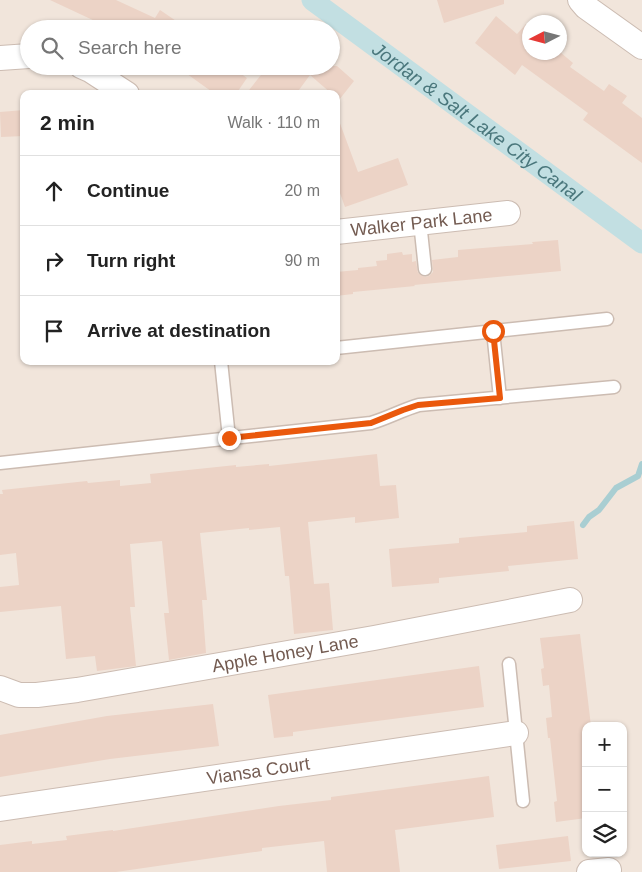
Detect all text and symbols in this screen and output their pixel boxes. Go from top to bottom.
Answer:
north arrow [522,15,567,60]
search box [20,20,340,75]
icon: search [38,34,66,62]
text: Search here [78,37,182,58]
water label: Jordan & Salt Lake City Canal [368,38,586,206]
text: 2 min [40,111,95,134]
text: Walk · 110 m [228,114,320,131]
icon: ahead [40,177,68,205]
text: Continue [87,180,169,201]
text: 20 m [284,182,320,199]
street label: Walker Park Lane [350,205,493,240]
icon: right [40,247,68,275]
text: Turn right [87,250,175,271]
text: 90 m [284,252,320,269]
icon: arrive [40,317,68,345]
text: Arrive at destination [87,320,271,341]
route start [482,320,505,343]
route end [218,427,241,450]
street label: Apple Honey Lane [211,631,360,676]
map controls [582,722,627,857]
button: + [582,722,627,767]
street label: Viansa Court [205,754,311,788]
button: − [582,767,627,812]
button: layers [582,812,627,857]

